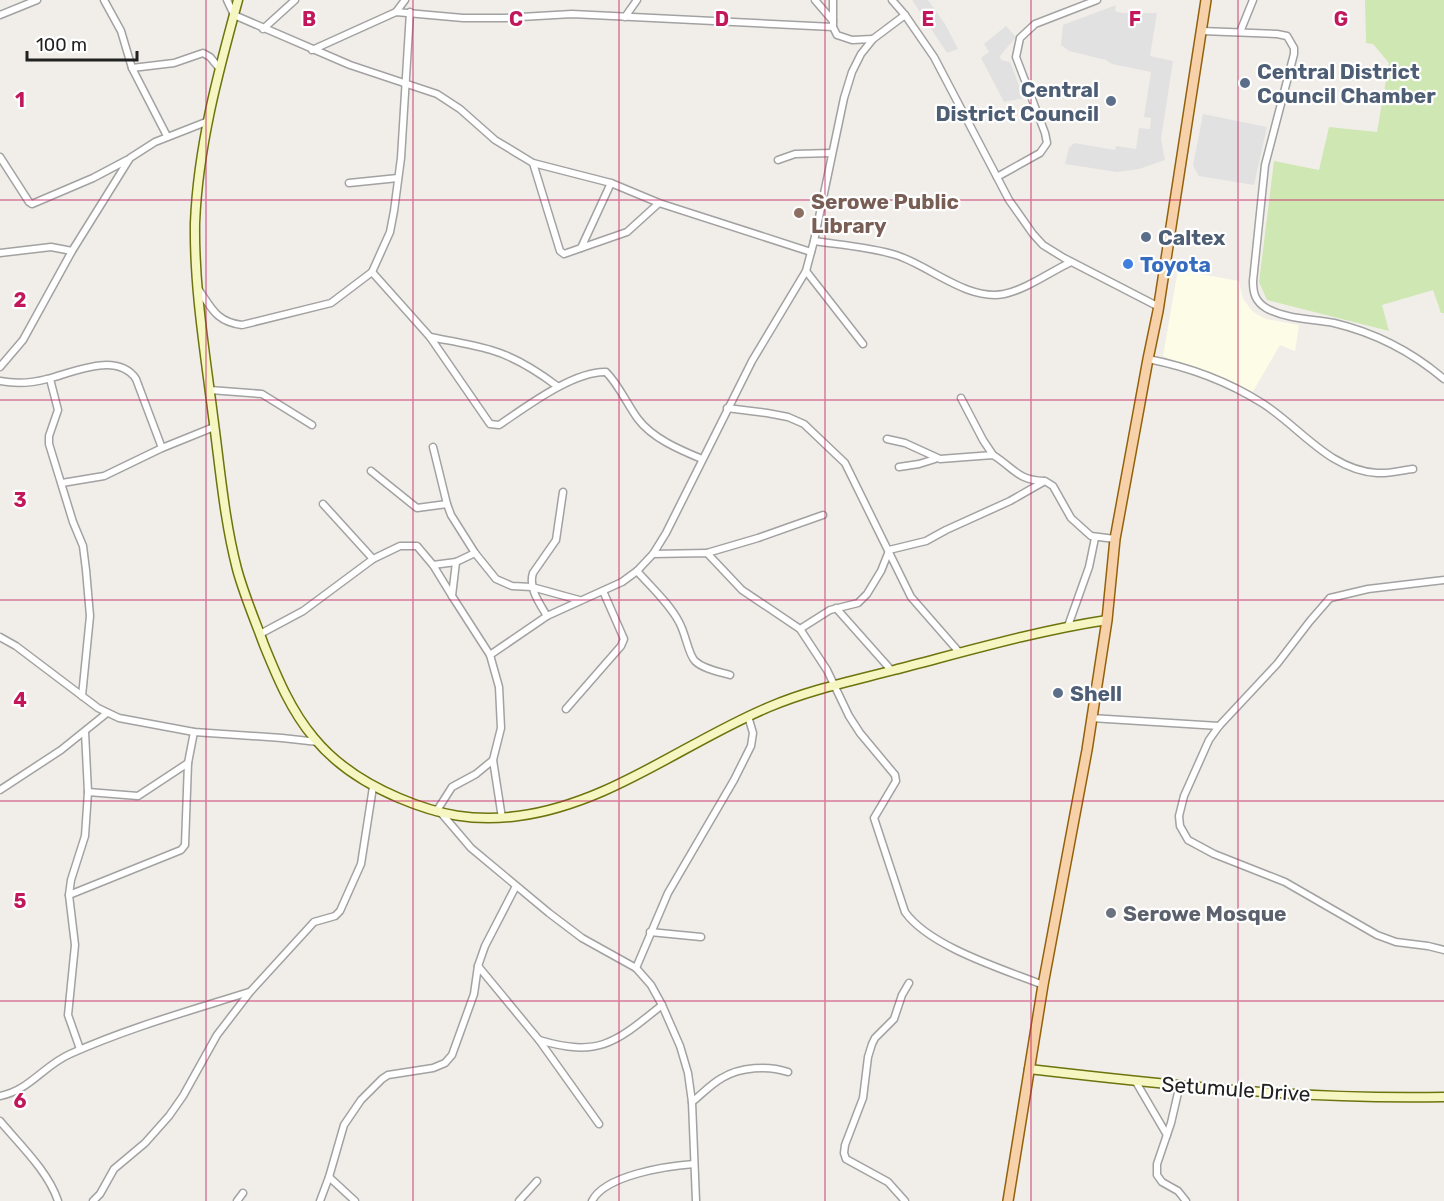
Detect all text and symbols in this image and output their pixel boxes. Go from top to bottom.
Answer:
text: B [302,7,316,31]
text: C [509,7,523,31]
text: D [715,7,729,31]
text: E [922,7,934,31]
text: F [1129,7,1141,31]
text: G [1334,7,1348,31]
scale bar [27,24,136,62]
text: 100 m [36,34,87,56]
place label: Central District Council Chamber [1257,59,1436,108]
marker: Central District Council Chamber [1238,76,1252,90]
place label: Central District Council [935,77,1099,126]
text: 1 [15,88,25,112]
marker: Central District Council [1104,94,1118,108]
place label: Serowe Public Library [811,189,959,238]
marker: Serowe Public Library [792,206,806,220]
place label: Caltex [1158,225,1226,250]
marker: Caltex [1139,230,1153,244]
place label: Toyota [1140,252,1211,277]
marker: Toyota [1121,257,1135,271]
text: 2 [14,288,27,312]
text: 3 [13,488,27,512]
place label: Shell [1070,681,1122,706]
marker: Shell [1051,686,1065,700]
text: 4 [13,688,27,712]
text: 5 [14,889,27,913]
place label: Serowe Mosque [1123,901,1287,926]
marker: Serowe Mosque [1104,906,1118,920]
street label: Setumule Drive [1161,1071,1311,1107]
text: 6 [13,1089,27,1113]

